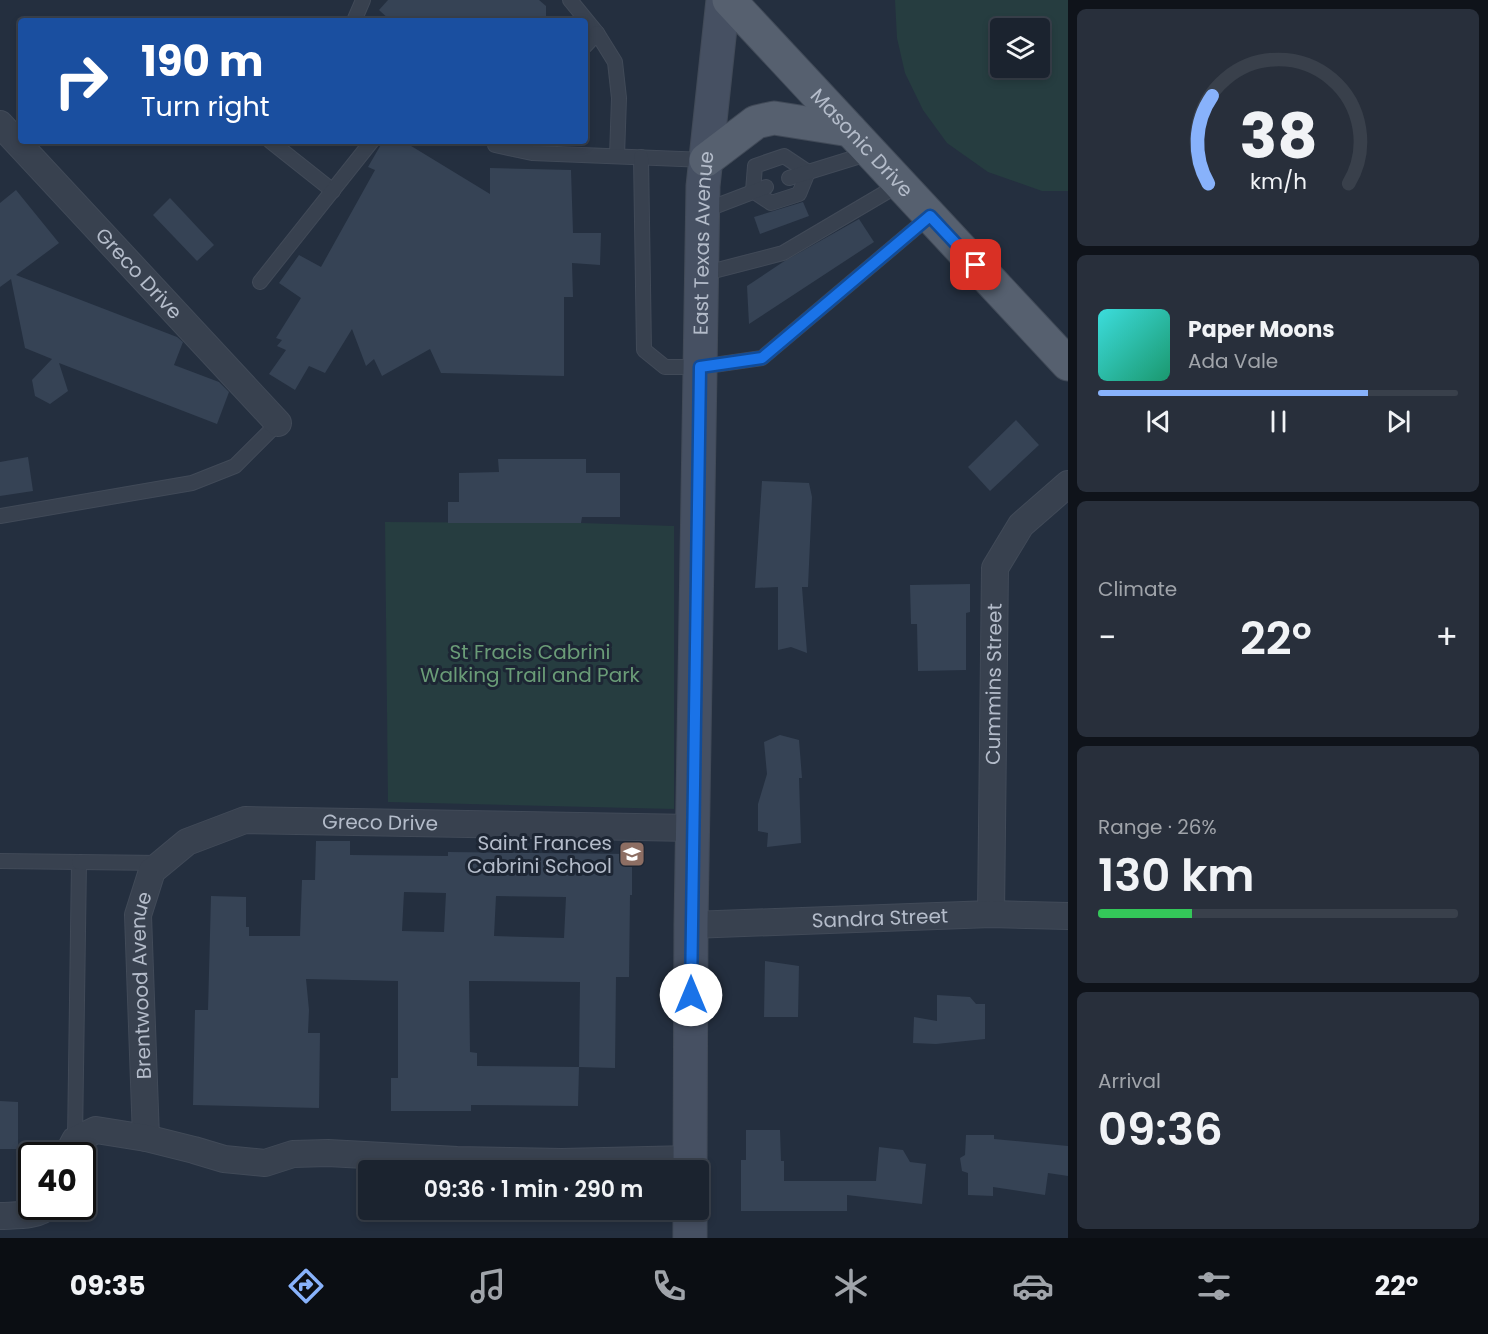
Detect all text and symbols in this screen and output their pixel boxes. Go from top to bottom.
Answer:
map controls [990,18,1050,78]
button: layers [990,18,1050,78]
text: 190 m [141,32,263,91]
icon: right [42,42,120,120]
street label: Masonic Drive [804,82,920,203]
text: Turn right [141,88,270,125]
text: 38 [1239,93,1317,181]
street label: East Texas Avenue [687,150,721,335]
text: km/h [1249,167,1307,198]
street label: Greco Drive [89,221,189,325]
pin [950,239,1001,290]
icon: arrive [959,248,992,281]
text: Paper Moons [1188,314,1335,345]
text: Ada Vale [1188,347,1278,375]
icon: previous [1142,405,1175,438]
icon: pause [1262,405,1295,438]
icon: next [1382,405,1415,438]
text: Climate [1098,575,1177,603]
street label: Cummins Street [979,603,1009,765]
text: 22° [1240,607,1312,670]
text: − [1098,614,1116,661]
text: + [1435,614,1458,661]
park label: St Fracis Cabrini Walking Trail and Park [420,638,641,689]
street label: Greco Drive [322,807,438,837]
text: Range · 26% [1098,813,1217,841]
place label: Saint Frances Cabrini School [467,829,612,880]
school or university icon: Saint Frances Cabrini School [617,839,647,869]
text: 130 km [1098,844,1254,907]
street label: Brentwood Avenue [124,888,159,1080]
street label: Sandra Street [811,902,949,935]
position arrow [659,963,723,1027]
text: Arrival [1098,1067,1161,1095]
text: 09:36 [1098,1098,1223,1161]
speed limit sign: 40 [18,1142,96,1220]
text: 09:36 · 1 min · 290 m [424,1174,643,1205]
icon: directions [285,1265,327,1307]
icon: music [467,1265,509,1307]
icon: phone [648,1265,690,1307]
icon: climate [830,1265,872,1307]
icon: car [1012,1265,1054,1307]
icon: filters [1193,1265,1235,1307]
text: 09:35 [70,1267,146,1304]
text: 22° [1375,1267,1418,1304]

